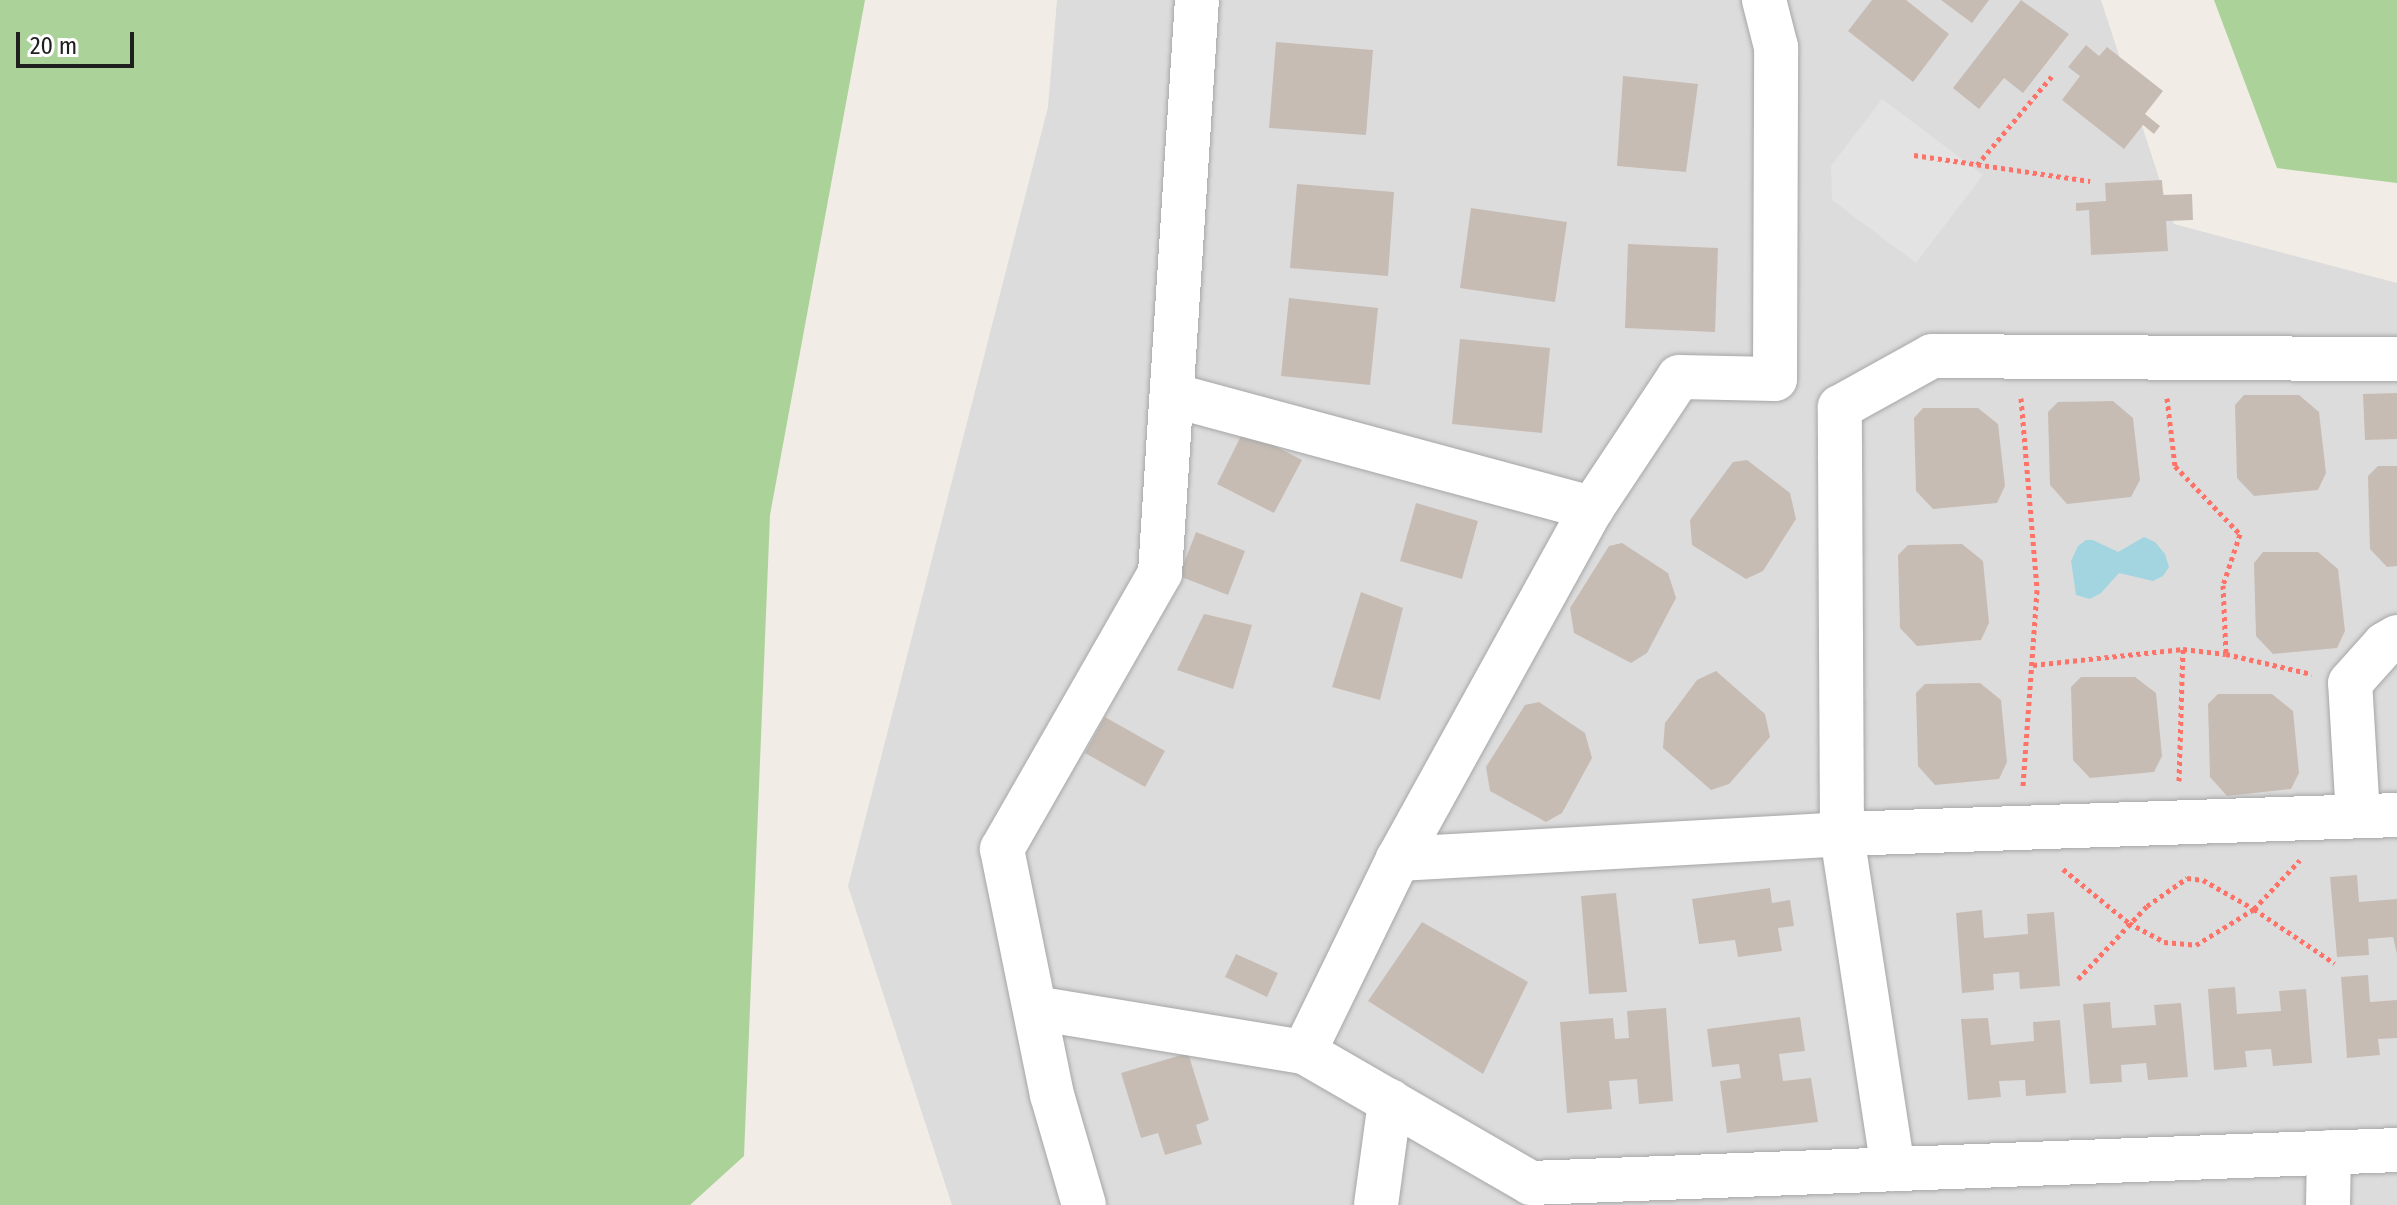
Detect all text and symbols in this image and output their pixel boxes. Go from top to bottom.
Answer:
scale bar [20,16,138,66]
text: 20 m [30,32,77,60]

